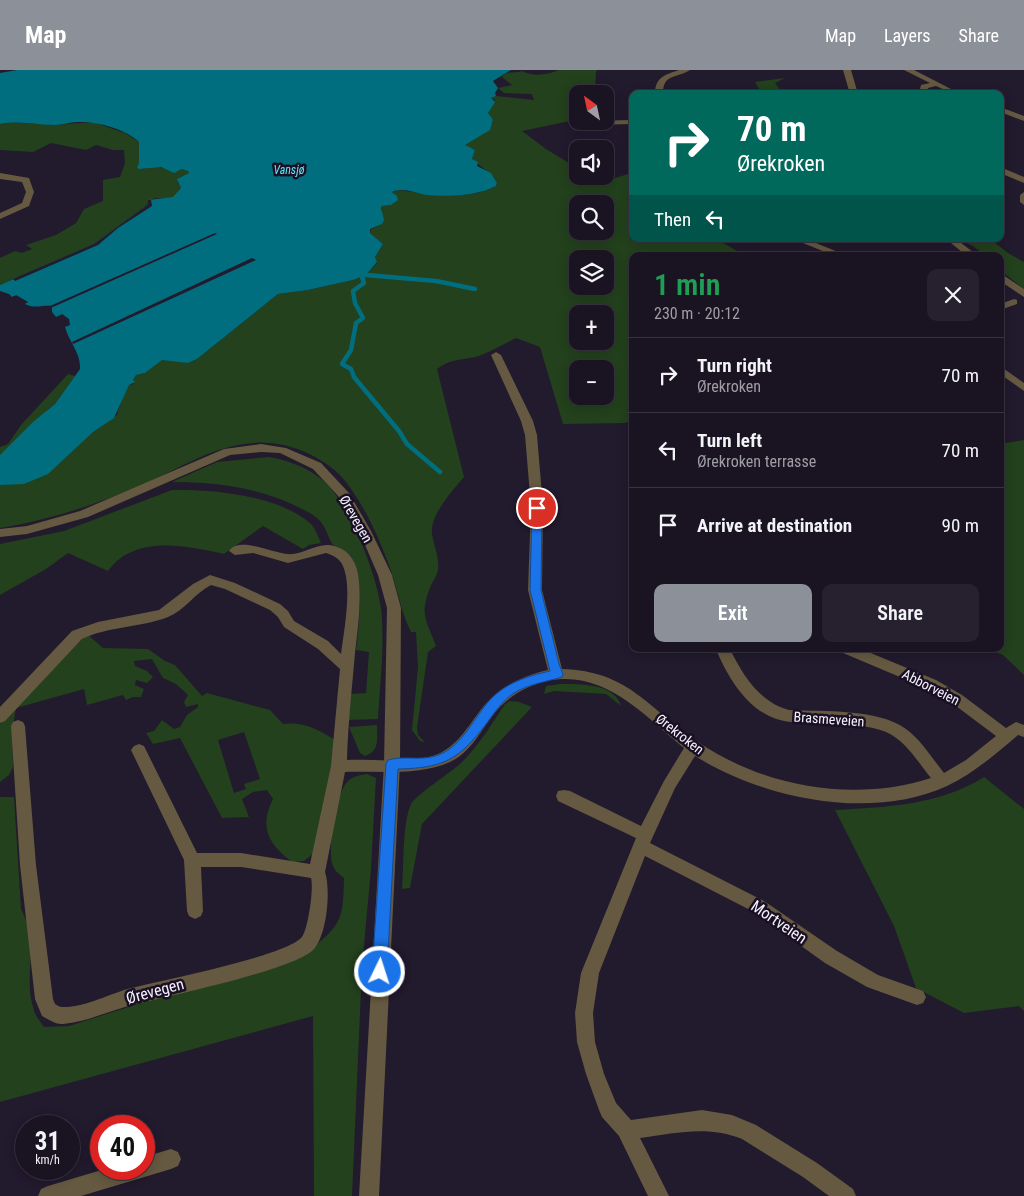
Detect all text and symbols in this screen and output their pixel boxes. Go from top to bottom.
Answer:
text: Map [25,21,66,49]
text: Map [825,25,856,46]
text: Layers [884,25,931,46]
text: Share [959,25,999,46]
north arrow [569,85,614,130]
map controls [569,85,614,405]
text: 70 m [737,109,806,150]
icon: right [654,110,719,175]
button: sound [569,140,614,185]
text: Ørekroken [737,151,825,176]
water label: Vansjø [273,163,305,177]
button: search [569,195,614,240]
icon: left [701,205,729,233]
text: Then [654,208,691,231]
button: layers [569,250,614,295]
text: 1 min [654,267,720,302]
button: close [927,269,979,321]
text: 230 m · 20:12 [654,304,740,323]
button: + [569,305,614,350]
text: Turn right [697,354,772,377]
button: − [569,360,614,405]
icon: right [654,361,682,389]
text: 70 m [942,364,979,387]
text: Ørekroken [697,377,761,396]
text: Turn left [697,429,762,452]
icon: left [654,436,682,464]
text: 70 m [942,439,979,462]
text: Ørekroken terrasse [697,452,816,471]
pin [516,487,558,529]
street label: Ørevegen [336,493,376,545]
icon: arrive [523,494,551,522]
icon: arrive [654,511,682,539]
text: Arrive at destination [697,514,852,537]
text: 90 m [942,514,979,537]
button: Exit [654,584,812,642]
button: Share [822,584,979,642]
street label: Abborveien [900,666,962,708]
street label: Brasmeveien [793,709,865,729]
street label: Ørekroken [653,710,707,758]
street label: Mortveien [747,896,811,948]
position arrow [353,945,405,997]
street label: Ørevegen [124,974,186,1008]
speed limit sign: 40 [90,1115,155,1180]
text: 31 [35,1127,60,1156]
text: km/h [35,1153,60,1167]

